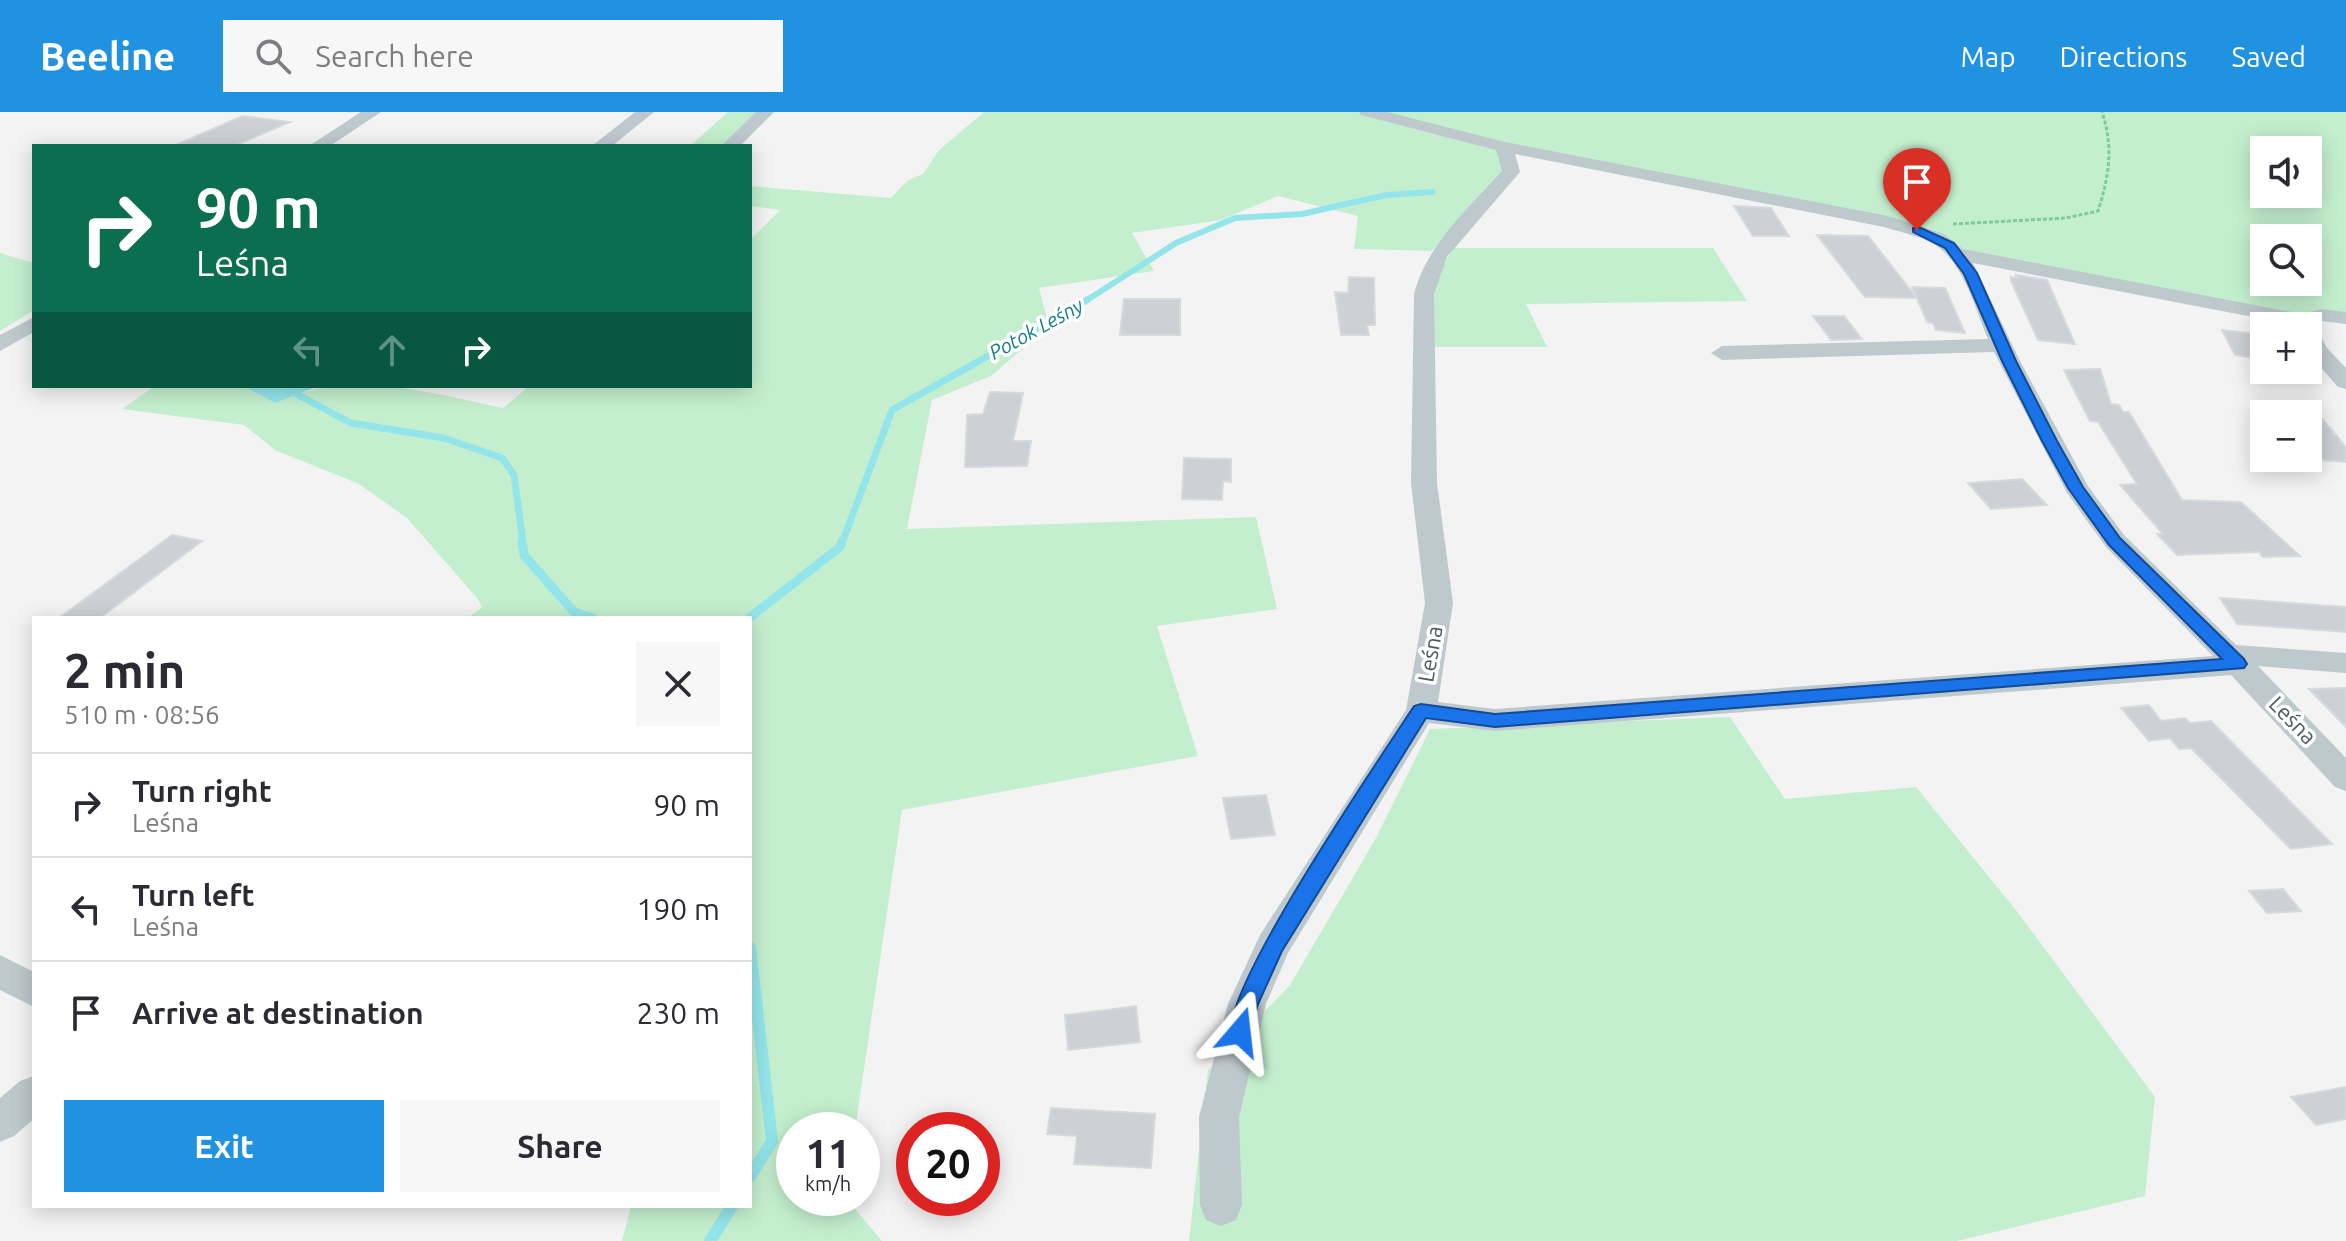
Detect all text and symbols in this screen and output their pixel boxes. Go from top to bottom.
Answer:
search box [223,20,783,92]
icon: search [251,34,295,78]
text: Beeline [40,35,175,77]
text: Search here [315,39,474,73]
text: Map [1960,41,2016,72]
text: Directions [2060,41,2187,72]
text: Saved [2231,41,2306,72]
map controls [2250,136,2322,472]
button: sound [2250,136,2322,208]
pin [1883,148,1951,230]
icon: arrive [1895,160,1939,204]
icon: right [64,176,168,280]
text: 90 m [196,176,321,239]
button: search [2250,224,2322,296]
text: Leśna [196,242,289,283]
water label: Potok Leśny [985,293,1087,364]
button: + [2250,312,2322,384]
icon: left [286,328,330,372]
icon: ahead [370,328,414,372]
icon: right [454,328,498,372]
button: − [2250,400,2322,472]
street label: Leśna [1412,624,1447,684]
button: close [636,642,720,726]
text: 2 min [64,643,185,697]
street label: Leśna [2265,691,2322,749]
text: 510 m · 08:56 [64,700,220,729]
text: Turn right [132,774,272,808]
icon: right [64,783,108,827]
text: 90 m [653,788,720,822]
text: Leśna [132,808,199,837]
text: Turn left [132,878,254,912]
icon: left [64,887,108,931]
text: 190 m [636,892,720,926]
text: Leśna [132,912,199,941]
position arrow [1198,990,1282,1074]
icon: arrive [64,991,108,1035]
text: Arrive at destination [132,996,424,1030]
text: 230 m [636,996,720,1030]
button: Exit [64,1100,384,1192]
button: Share [400,1100,720,1192]
speed limit sign: 20 [896,1112,1000,1216]
text: 11 [805,1131,851,1176]
text: km/h [805,1172,851,1195]

